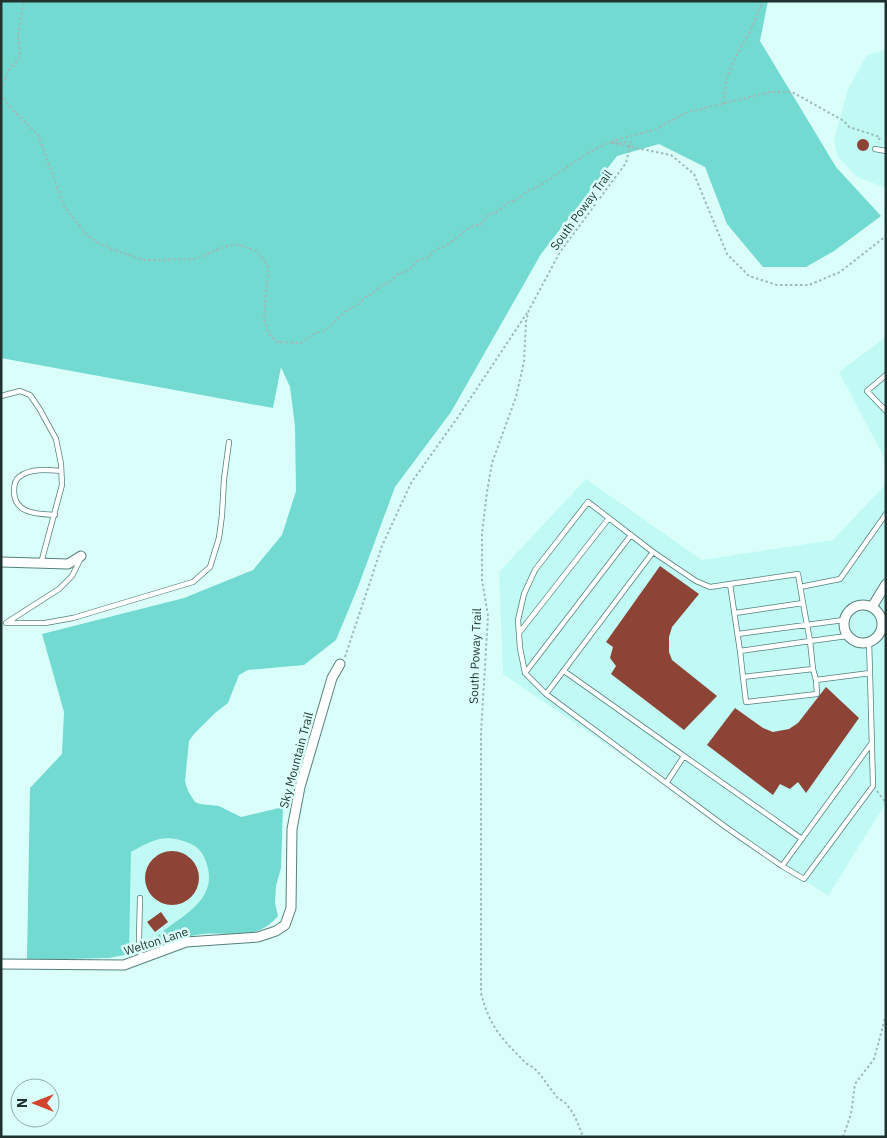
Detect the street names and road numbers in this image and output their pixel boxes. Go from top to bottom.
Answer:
street label: South Poway Trail [547,167,615,253]
street label: South Poway Trail [466,608,484,704]
street label: Sky Mountain Trail [276,710,316,810]
street label: Welton Lane [122,923,190,958]

